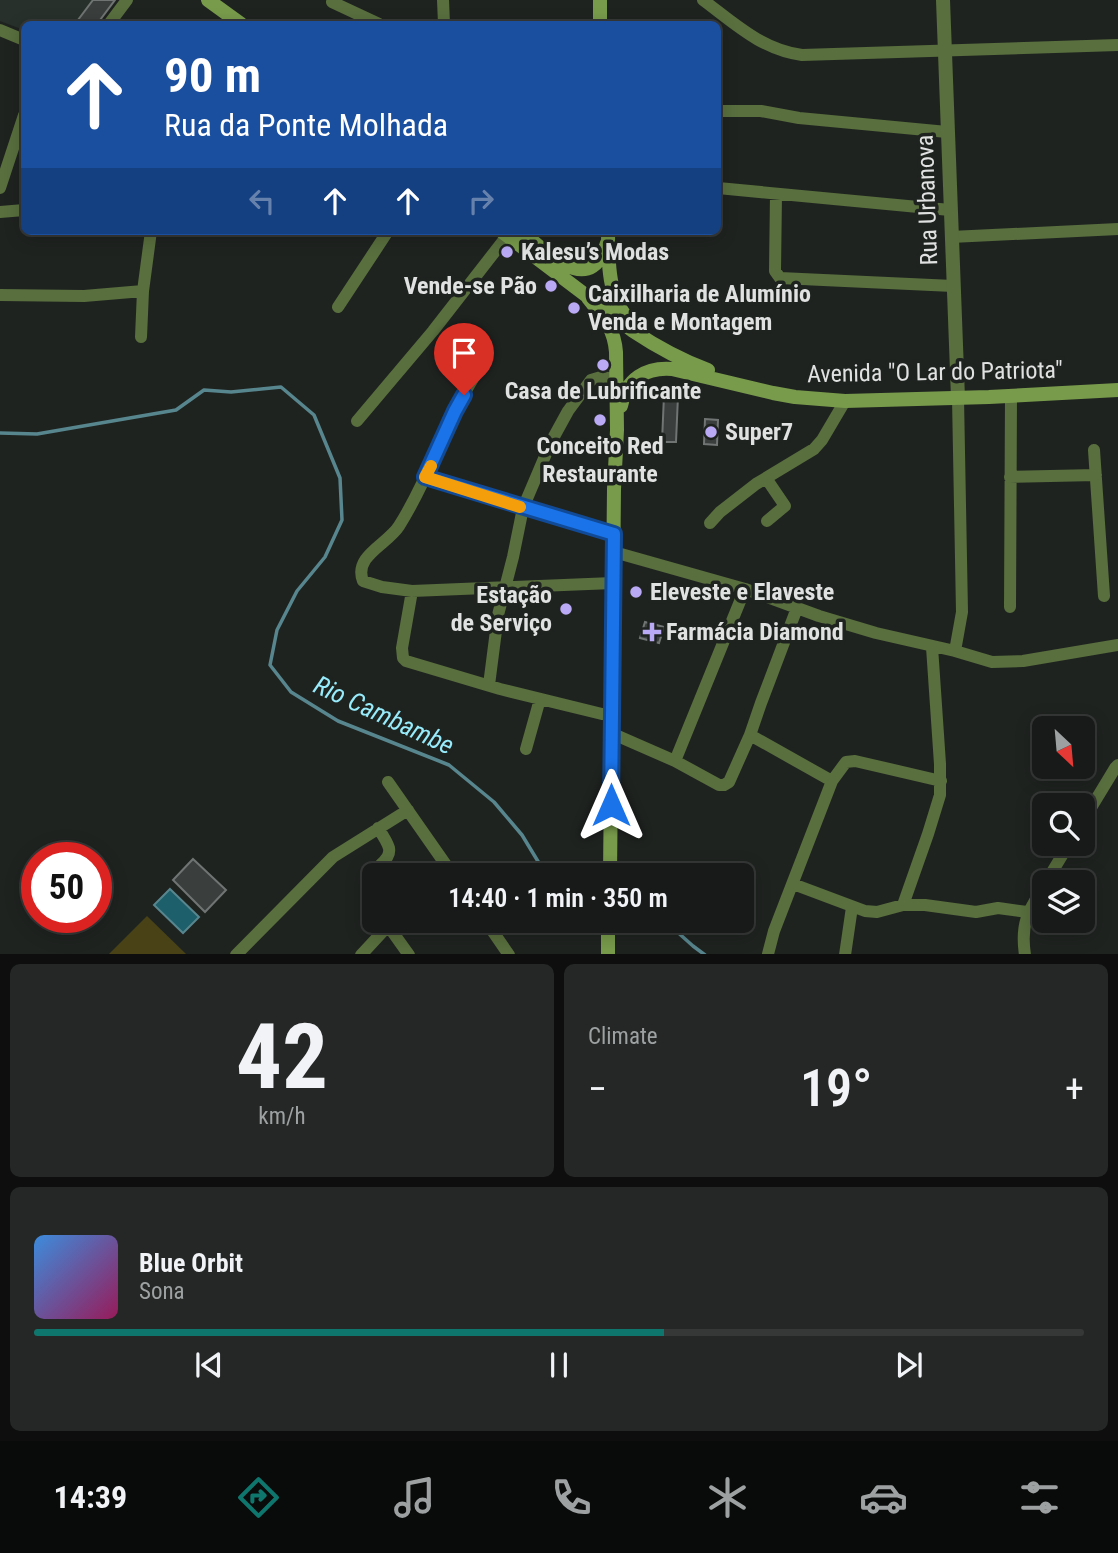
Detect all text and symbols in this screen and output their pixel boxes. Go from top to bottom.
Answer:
text: 90 m [164,47,261,104]
icon: ahead [49,49,140,140]
text: Rua da Ponte Molhada [164,106,448,144]
street label: Rua Urbanova [911,134,943,266]
icon: left [243,182,281,220]
icon: ahead [316,182,354,220]
icon: ahead [389,182,427,220]
icon: right [462,182,500,220]
place label: Kalesu’s Modas [521,238,669,266]
marker: Kalesu’s Modas [499,244,515,260]
place label: Vende-se Pão [404,272,537,300]
marker: Vende-se Pão [543,278,559,294]
place label: Caixilharia de Alumínio Venda e Montagem [588,280,811,336]
marker: Caixilharia de Alumínio Venda e Montagem [566,300,582,316]
pin [434,323,494,395]
icon: arrive [445,334,483,372]
street label: Avenida "O Lar do Patriota" [807,356,1063,388]
marker: Casa de Lubrificante [595,357,611,373]
place label: Casa de Lubrificante [505,377,701,405]
marker: Conceito Red Restaurante [592,412,608,428]
place label: Super7 [725,418,793,446]
marker: Super7 [703,424,719,440]
place label: Conceito Red Restaurante [536,432,664,488]
place label: Eleveste e Elaveste [650,578,834,606]
place label: Estação de Serviço [451,581,552,637]
marker: Eleveste e Elaveste [628,584,644,600]
marker: Estação de Serviço [558,601,574,617]
place label: Farmácia Diamond [666,618,844,646]
marker: Farmácia Diamond [644,624,660,640]
water label: Rio Cambambe [309,670,459,760]
north arrow [1032,716,1096,779]
map controls [1032,716,1095,933]
position arrow [574,768,648,842]
button: search [1032,793,1095,856]
speed limit sign: 50 [21,842,112,933]
button: layers [1032,870,1095,933]
text: 14:40 · 1 min · 350 m [448,883,668,913]
text: 42 [236,1004,328,1110]
text: Climate [588,1023,658,1050]
text: 19° [800,1058,872,1119]
text: − [588,1067,607,1111]
text: + [1065,1067,1084,1111]
text: km/h [258,1103,306,1130]
text: Blue Orbit [139,1248,243,1278]
text: Sona [139,1278,185,1305]
icon: previous [190,1346,228,1384]
icon: pause [540,1346,578,1384]
icon: next [890,1346,928,1384]
icon: directions [234,1473,283,1522]
icon: music [390,1473,439,1522]
icon: phone [547,1473,596,1522]
icon: climate [703,1473,752,1522]
icon: car [859,1473,908,1522]
icon: filters [1015,1473,1064,1522]
text: 14:39 [54,1478,127,1516]

